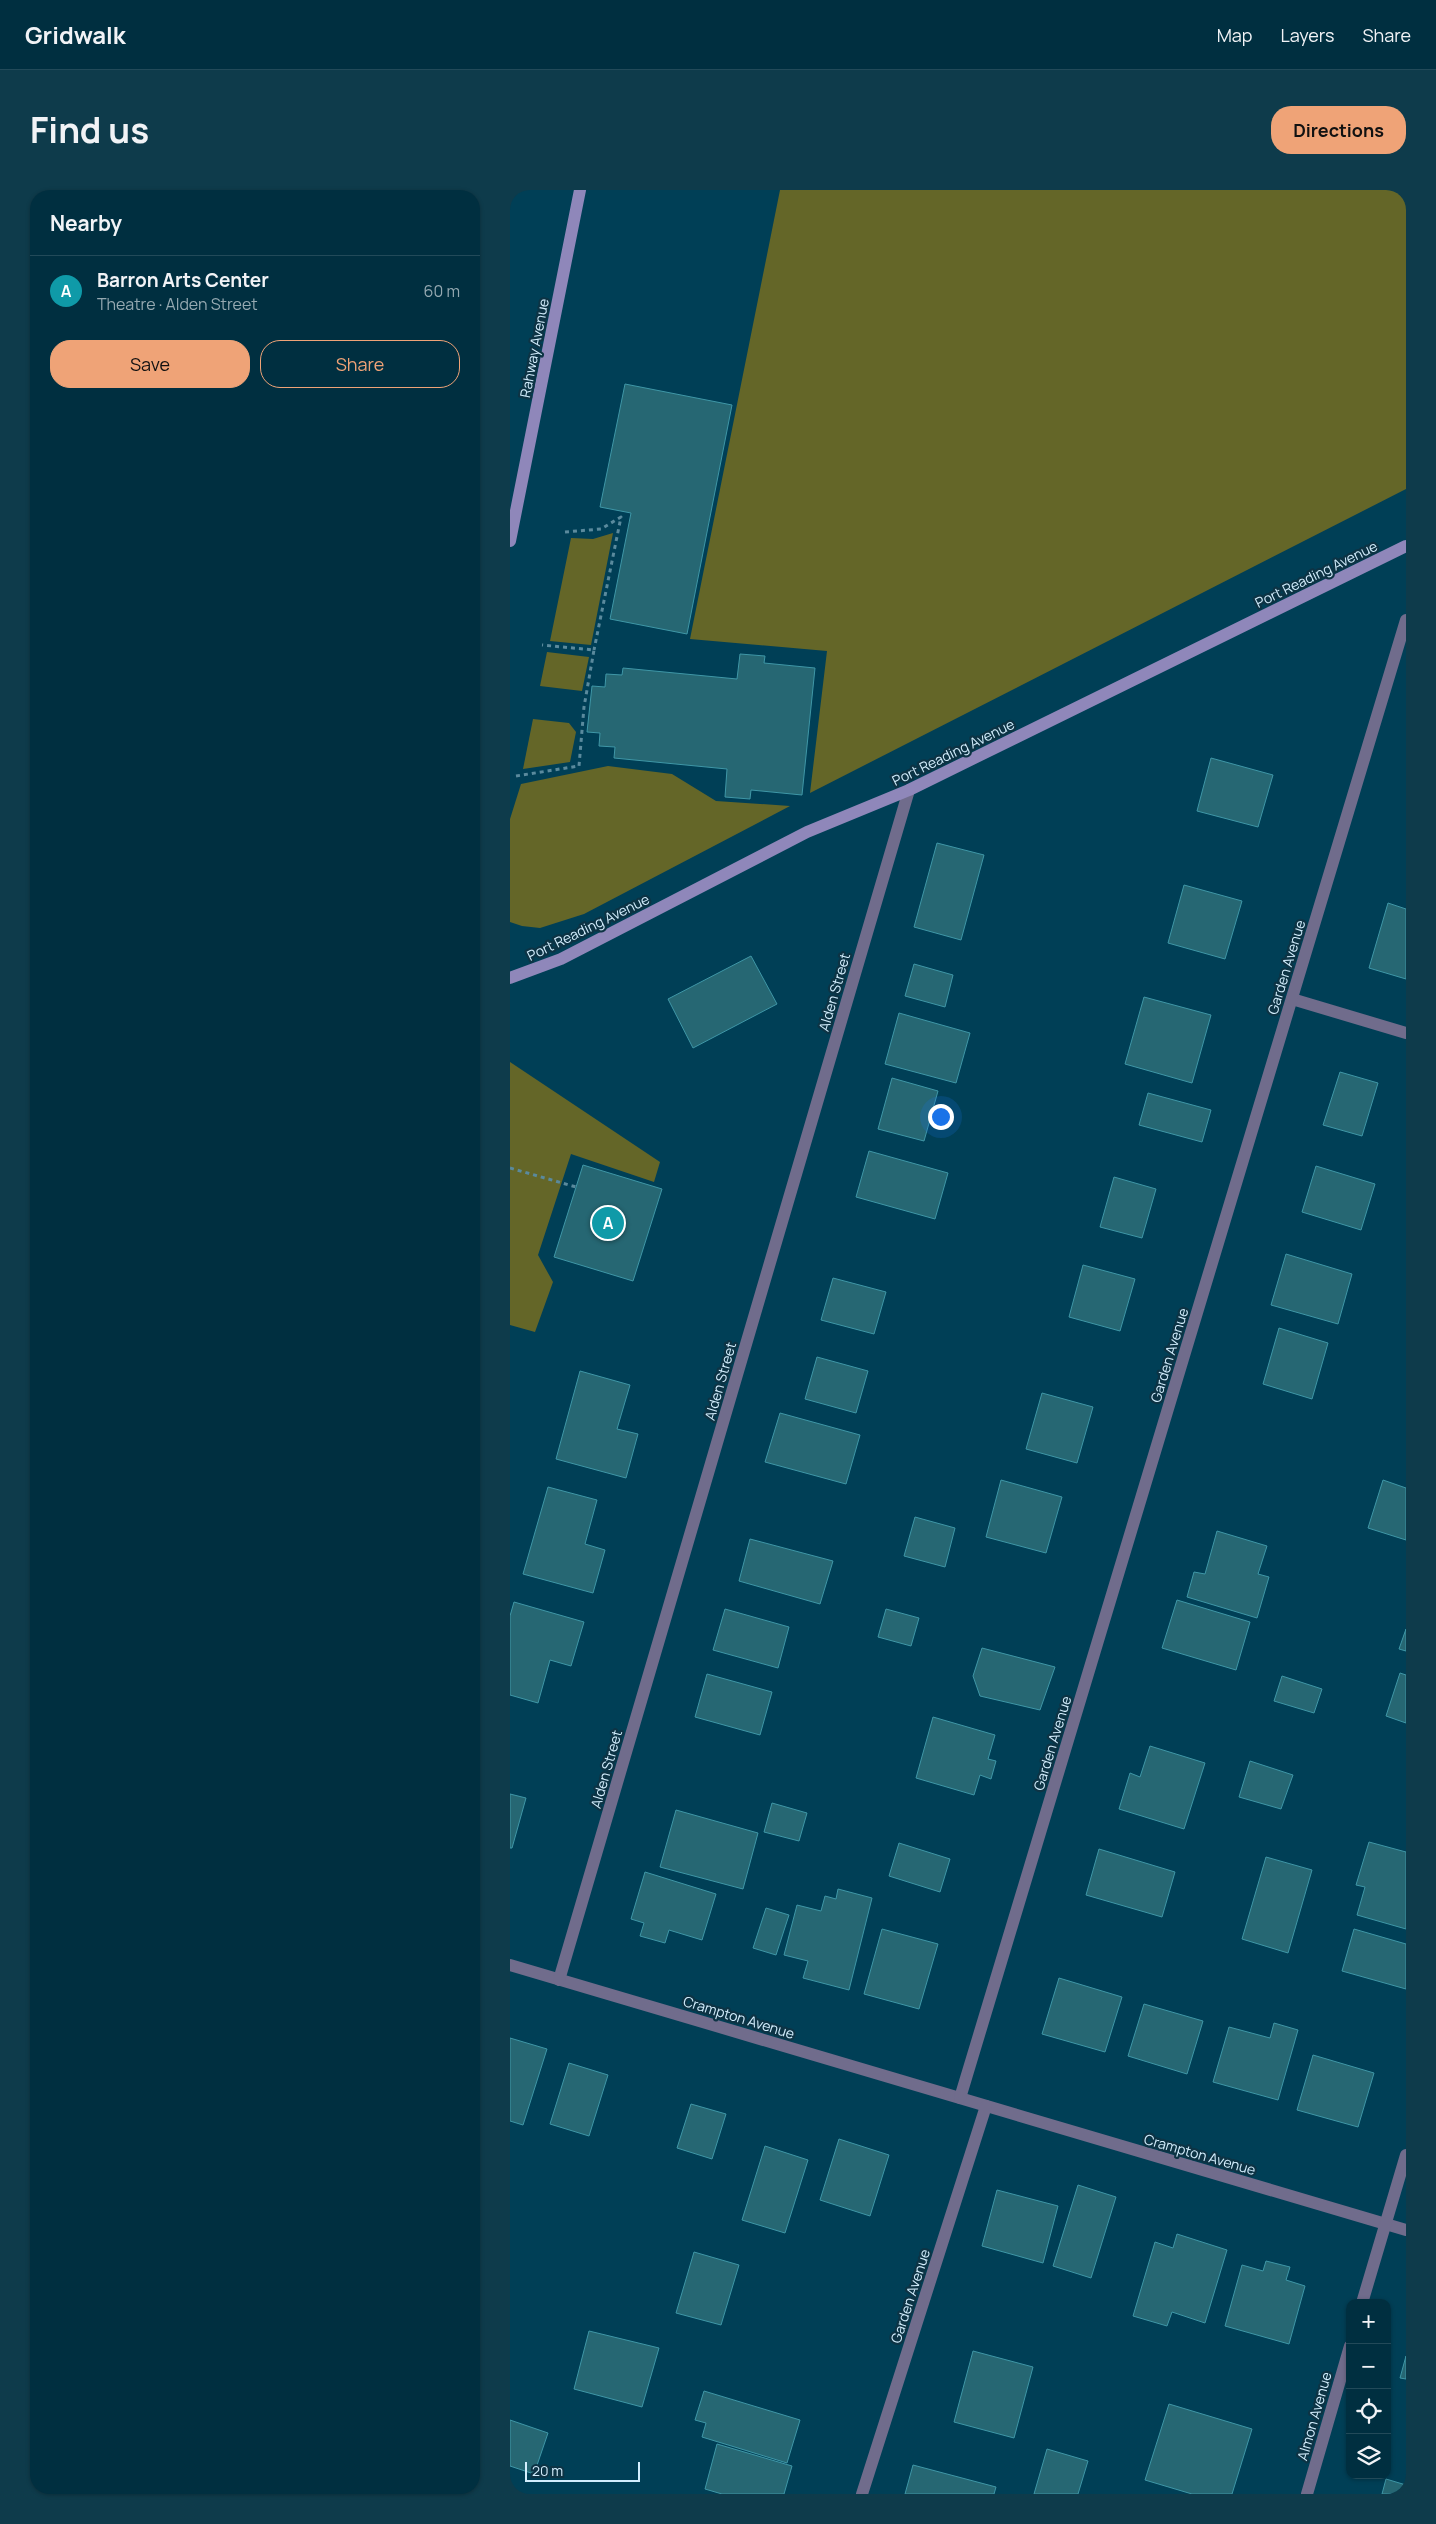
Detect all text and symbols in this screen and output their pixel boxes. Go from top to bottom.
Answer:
text: Gridwalk [25,18,126,51]
text: Map [1217,23,1252,47]
text: Layers [1280,23,1334,47]
text: Share [1362,23,1411,47]
text: Find us [30,106,149,154]
button: Directions [1271,106,1406,154]
text: Nearby [50,209,122,237]
text: Barron Arts Center [97,267,269,293]
text: A [61,280,71,302]
text: 60 m [424,280,460,302]
text: Theatre · Alden Street [97,293,258,315]
street label: Rahway Avenue [515,297,553,399]
button: Save [50,340,250,388]
button: Share [260,340,460,388]
street label: Port Reading Avenue [1252,536,1380,612]
street label: Port Reading Avenue [889,714,1017,790]
street label: Port Reading Avenue [524,889,652,965]
street label: Garden Avenue [1263,917,1309,1017]
street label: Alden Street [814,950,854,1033]
your location [928,1104,954,1130]
pin: A [592,1204,624,1242]
street label: Garden Avenue [1146,1305,1192,1405]
street label: Alden Street [700,1339,740,1422]
street label: Garden Avenue [1029,1693,1075,1793]
street label: Alden Street [586,1727,626,1810]
street label: Crampton Avenue [681,1991,797,2043]
street label: Crampton Avenue [1142,2129,1258,2179]
street label: Garden Avenue [886,2247,934,2345]
map controls [1346,2299,1391,2479]
button: + [1346,2299,1391,2344]
button: − [1346,2344,1391,2389]
street label: Almon Avenue [1292,2370,1336,2462]
button: locate [1346,2389,1391,2434]
button: layers [1346,2434,1391,2479]
scale bar [525,2459,640,2482]
text: 20 m [532,2461,563,2480]

